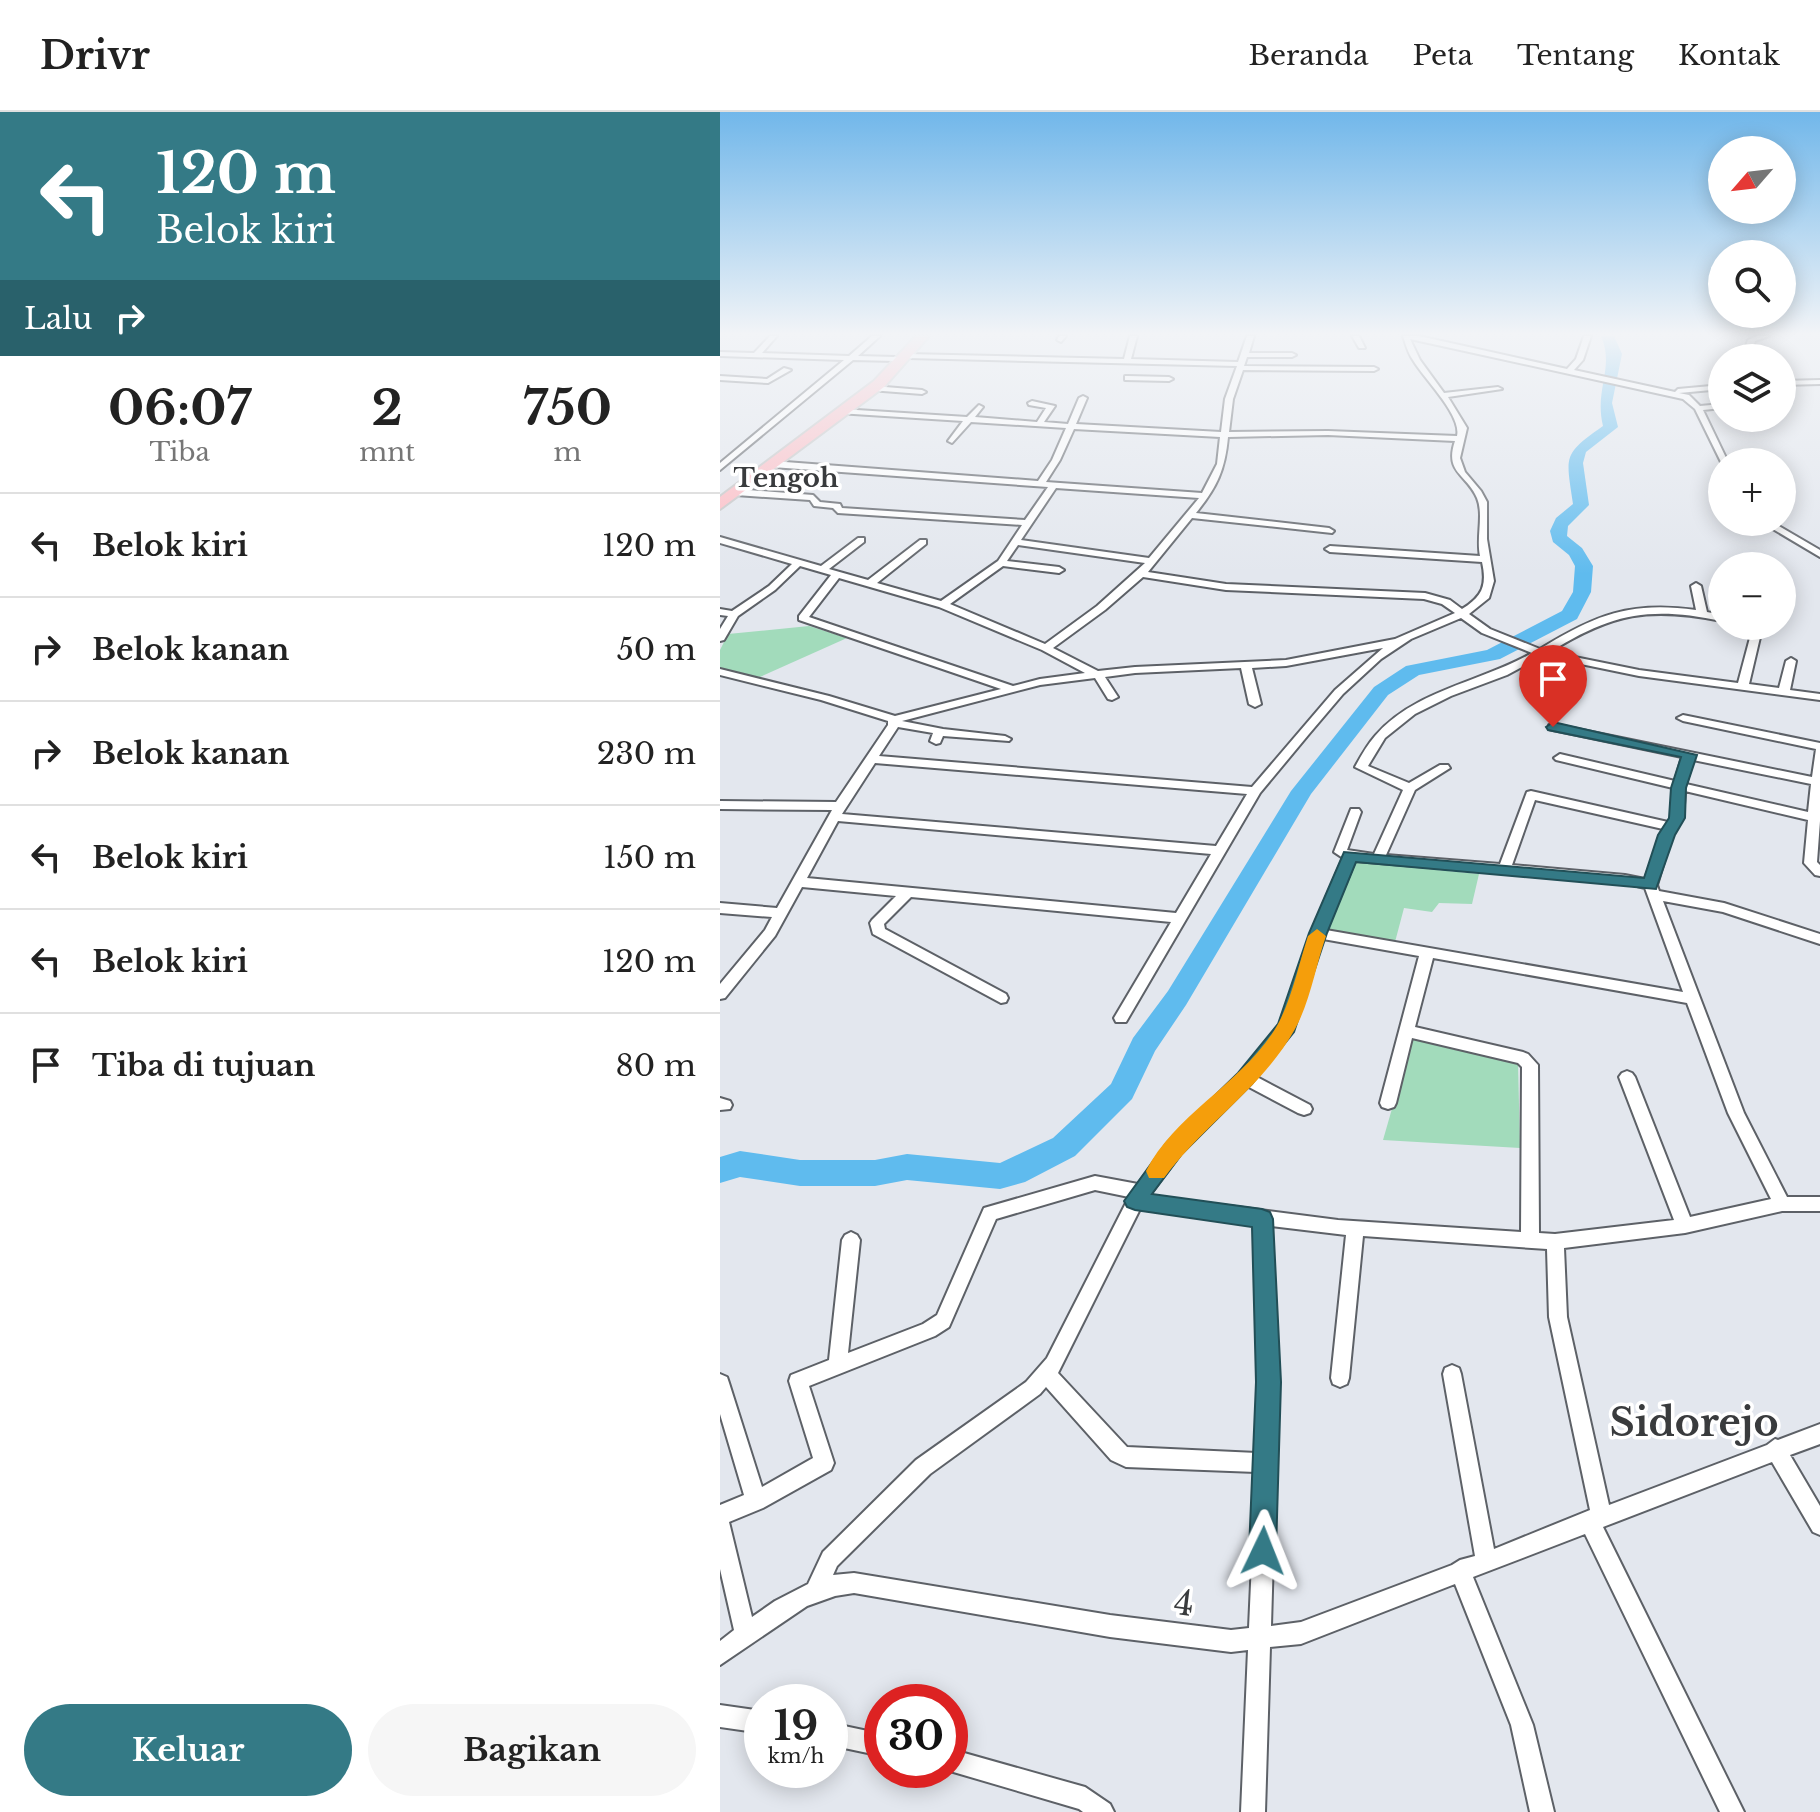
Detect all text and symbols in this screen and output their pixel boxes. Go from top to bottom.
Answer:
text: Drivr [40,32,150,79]
text: Beranda [1248,38,1369,73]
text: Peta [1413,38,1473,73]
text: Tentang [1517,38,1634,73]
text: Kontak [1678,38,1780,73]
north arrow [1708,136,1796,224]
map controls [1708,136,1796,640]
text: 120 m [156,139,336,208]
icon: left [24,144,128,248]
text: Belok kiri [156,208,335,253]
button: search [1708,240,1796,328]
icon: right [108,296,152,340]
text: Lalu [24,300,92,337]
button: layers [1708,344,1796,432]
text: 06:07 [108,378,251,438]
text: 2 [372,378,403,438]
text: 750 [523,378,612,438]
text: Tiba [149,436,210,468]
text: mnt [359,436,415,468]
text: m [554,436,581,468]
button: + [1708,448,1796,536]
district label: Tengoh [734,462,839,494]
icon: left [24,523,68,567]
text: Belok kiri [92,527,248,564]
text: 120 m [602,527,696,564]
button: − [1708,552,1796,640]
icon: right [24,627,68,671]
text: Belok kanan [92,631,289,668]
text: 50 m [617,631,696,668]
pin [1519,645,1587,727]
icon: arrive [1531,657,1575,701]
icon: right [24,731,68,775]
text: Belok kanan [92,735,289,772]
text: 230 m [597,735,696,772]
icon: left [24,835,68,879]
text: Belok kiri [92,839,248,876]
text: 150 m [603,839,696,876]
icon: left [24,939,68,983]
text: Belok kiri [92,943,248,980]
text: 120 m [602,943,696,980]
icon: arrive [24,1043,68,1087]
text: Tiba di tujuan [92,1047,315,1084]
text: 80 m [616,1047,696,1084]
district label: Sidorejo [1610,1399,1778,1446]
position arrow [1221,1509,1305,1593]
street label: 4 [1172,1581,1196,1625]
speed limit sign: 30 [864,1684,968,1788]
text: 19 [774,1701,818,1751]
button: Keluar [24,1704,352,1796]
button: Bagikan [368,1704,696,1796]
text: km/h [768,1744,824,1768]

